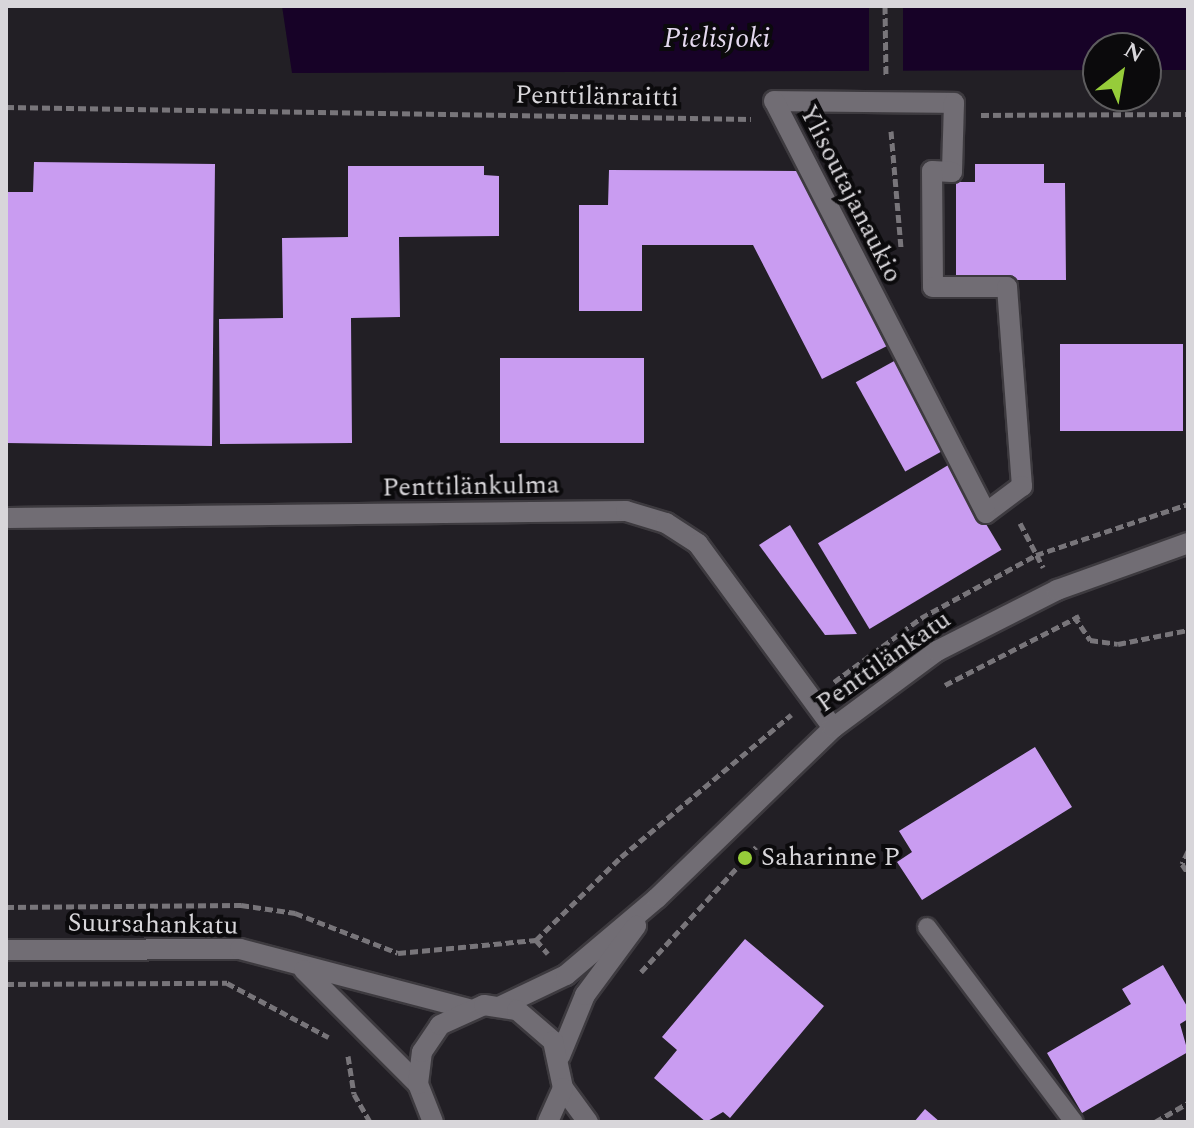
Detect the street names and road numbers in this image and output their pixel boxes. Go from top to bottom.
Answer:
street label: Penttilänraitti [515,80,679,114]
street label: Ylisoutajanaukio [792,100,908,288]
street label: Penttilänkulma [382,470,560,504]
street label: Penttilänkatu [811,604,957,720]
street label: Suursahankatu [67,908,239,942]

